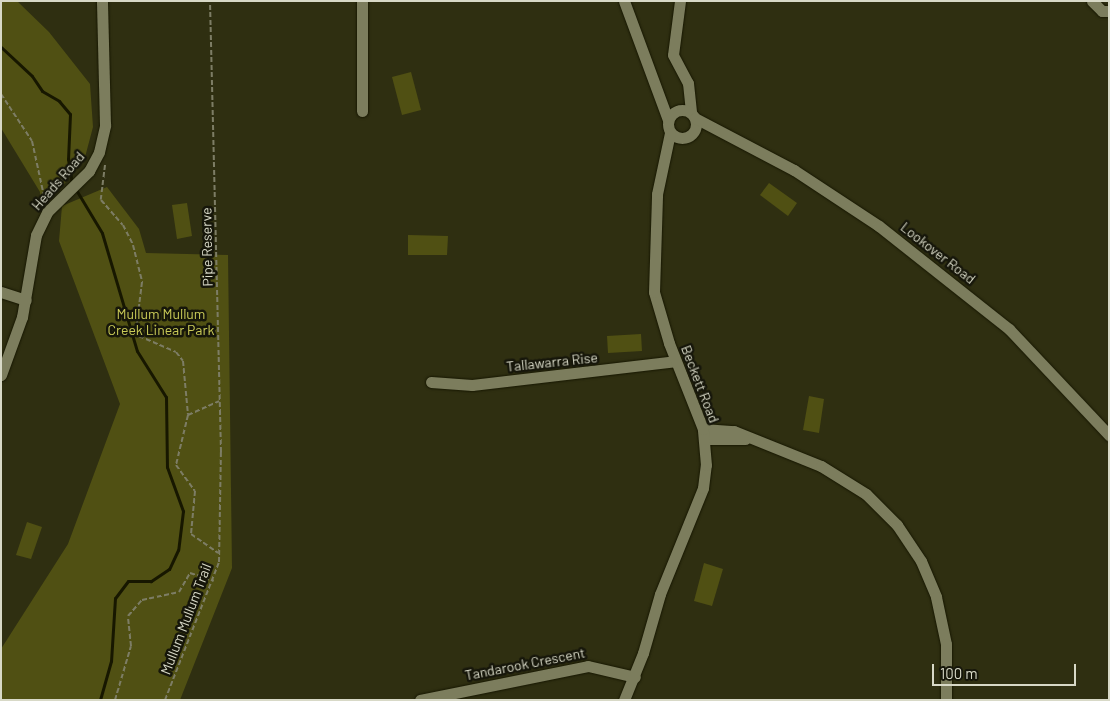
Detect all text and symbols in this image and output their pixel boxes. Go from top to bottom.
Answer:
street label: Heads Road [28,148,88,214]
street label: Pipe Reserve [198,207,216,287]
street label: Lookover Road [897,219,979,287]
park label: Mullum Mullum Creek Linear Park [107,306,215,338]
street label: Beckett Road [678,343,722,425]
street label: Tallawarra Rise [505,349,599,375]
street label: Mullum Mullum Trail [157,561,215,677]
street label: Tandarook Crescent [463,644,587,684]
scale bar [935,654,1079,686]
text: 100 m [940,664,978,682]

